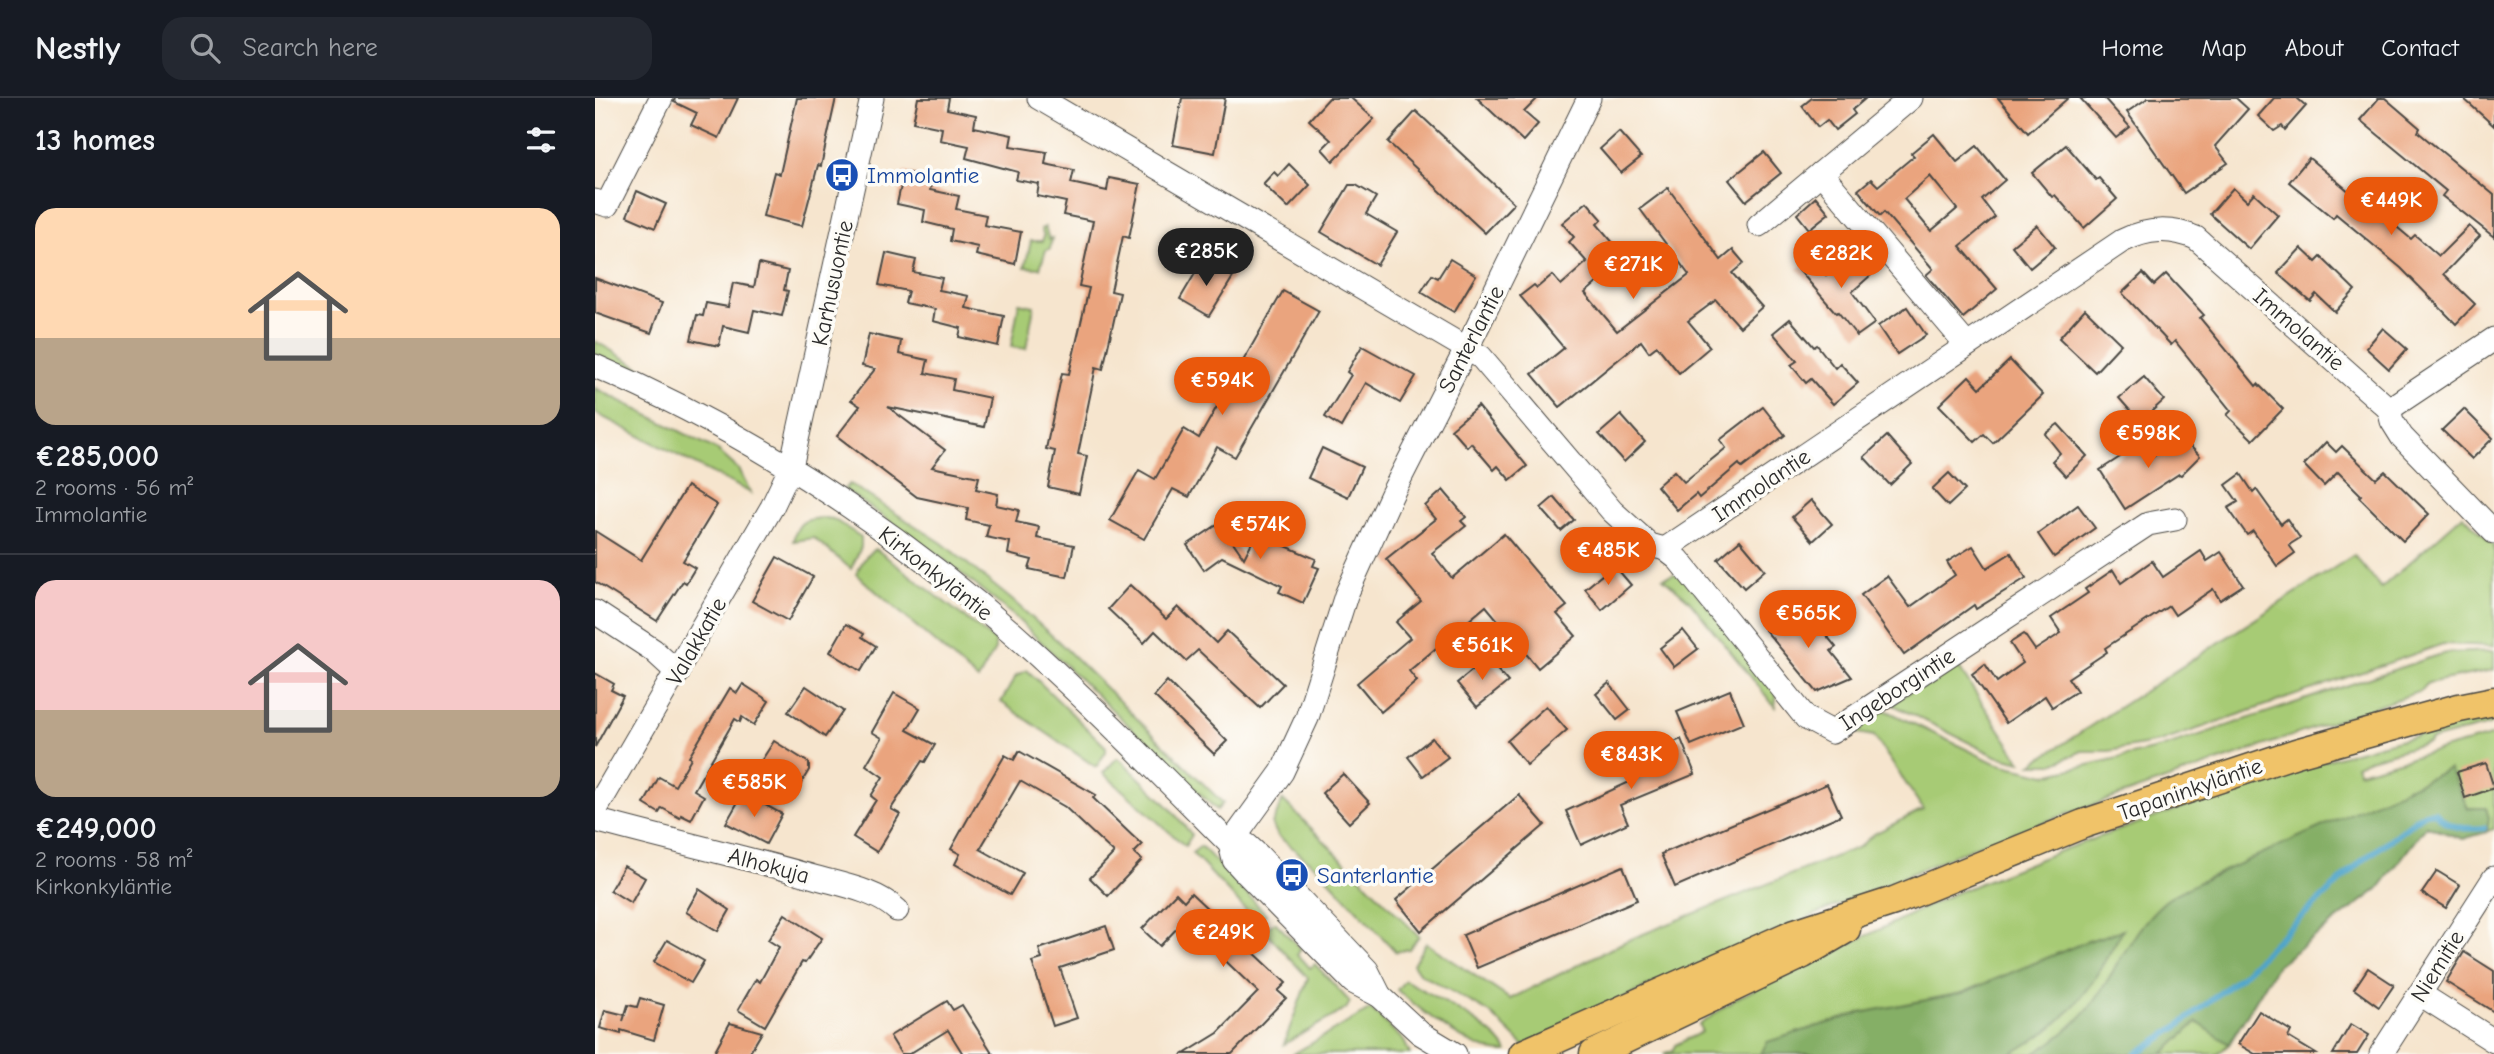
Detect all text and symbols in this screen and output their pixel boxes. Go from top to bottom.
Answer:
search box [162,17,652,80]
text: Nestly [35,29,120,67]
icon: search [186,29,224,67]
text: Search here [242,33,378,63]
text: Home [2102,34,2163,62]
text: Map [2201,34,2247,62]
text: About [2285,34,2343,62]
text: Contact [2381,34,2459,62]
icon: filters [522,121,560,159]
text: 13 homes [35,123,155,158]
bus stop icon: Immolantie [823,156,861,194]
place label: Immolantie [867,162,979,189]
pin: €449K [2342,178,2440,237]
text: €449K [2360,186,2422,213]
street label: Karhusuontie [806,218,859,348]
pin: €285K [1157,228,1255,288]
pin: €282K [1792,230,1890,290]
text: €285K [1174,237,1238,264]
text: €282K [1809,239,1873,266]
pin: €271K [1584,242,1682,301]
text: €271K [1603,250,1663,277]
icon: home [235,253,361,379]
street label: Santerlantie [1433,281,1510,397]
street label: Immolantie [2247,282,2350,376]
pin: €594K [1173,358,1271,417]
text: €594K [1190,366,1254,393]
pin: €598K [2099,410,2197,470]
text: €598K [2116,419,2180,446]
text: €285,000 [35,439,159,474]
street label: Immolantie [1707,443,1815,528]
text: 2 rooms · 56 m² [35,474,193,501]
text: Immolantie [35,501,147,528]
pin: €574K [1211,502,1309,561]
text: €574K [1230,510,1290,537]
street label: Kirkonkyläntie [873,521,998,626]
pin: €485K [1559,528,1657,587]
text: €485K [1576,536,1640,563]
pin: €565K [1759,590,1857,650]
street label: Valakkatie [661,593,732,690]
text: €565K [1775,599,1841,626]
pin: €561K [1433,622,1531,682]
icon: home [235,625,361,751]
text: €561K [1451,631,1513,658]
street label: Ingeborgintie [1835,642,1960,737]
pin: €843K [1582,732,1680,791]
text: €843K [1600,740,1662,767]
street label: Tapaninkyläntie [2114,752,2266,827]
pin: €585K [705,760,803,819]
text: €585K [722,768,787,795]
text: €249,000 [35,811,157,846]
street label: Alhokuja [725,842,812,889]
text: 2 rooms · 58 m² [35,846,193,873]
bus stop icon: Santerlantie [1273,856,1311,894]
place label: Santerlantie [1317,862,1434,889]
text: Kirkonkyläntie [35,873,172,900]
pin: €249K [1174,910,1272,969]
text: €249K [1192,918,1254,945]
street label: Niemitie [2405,925,2470,1007]

